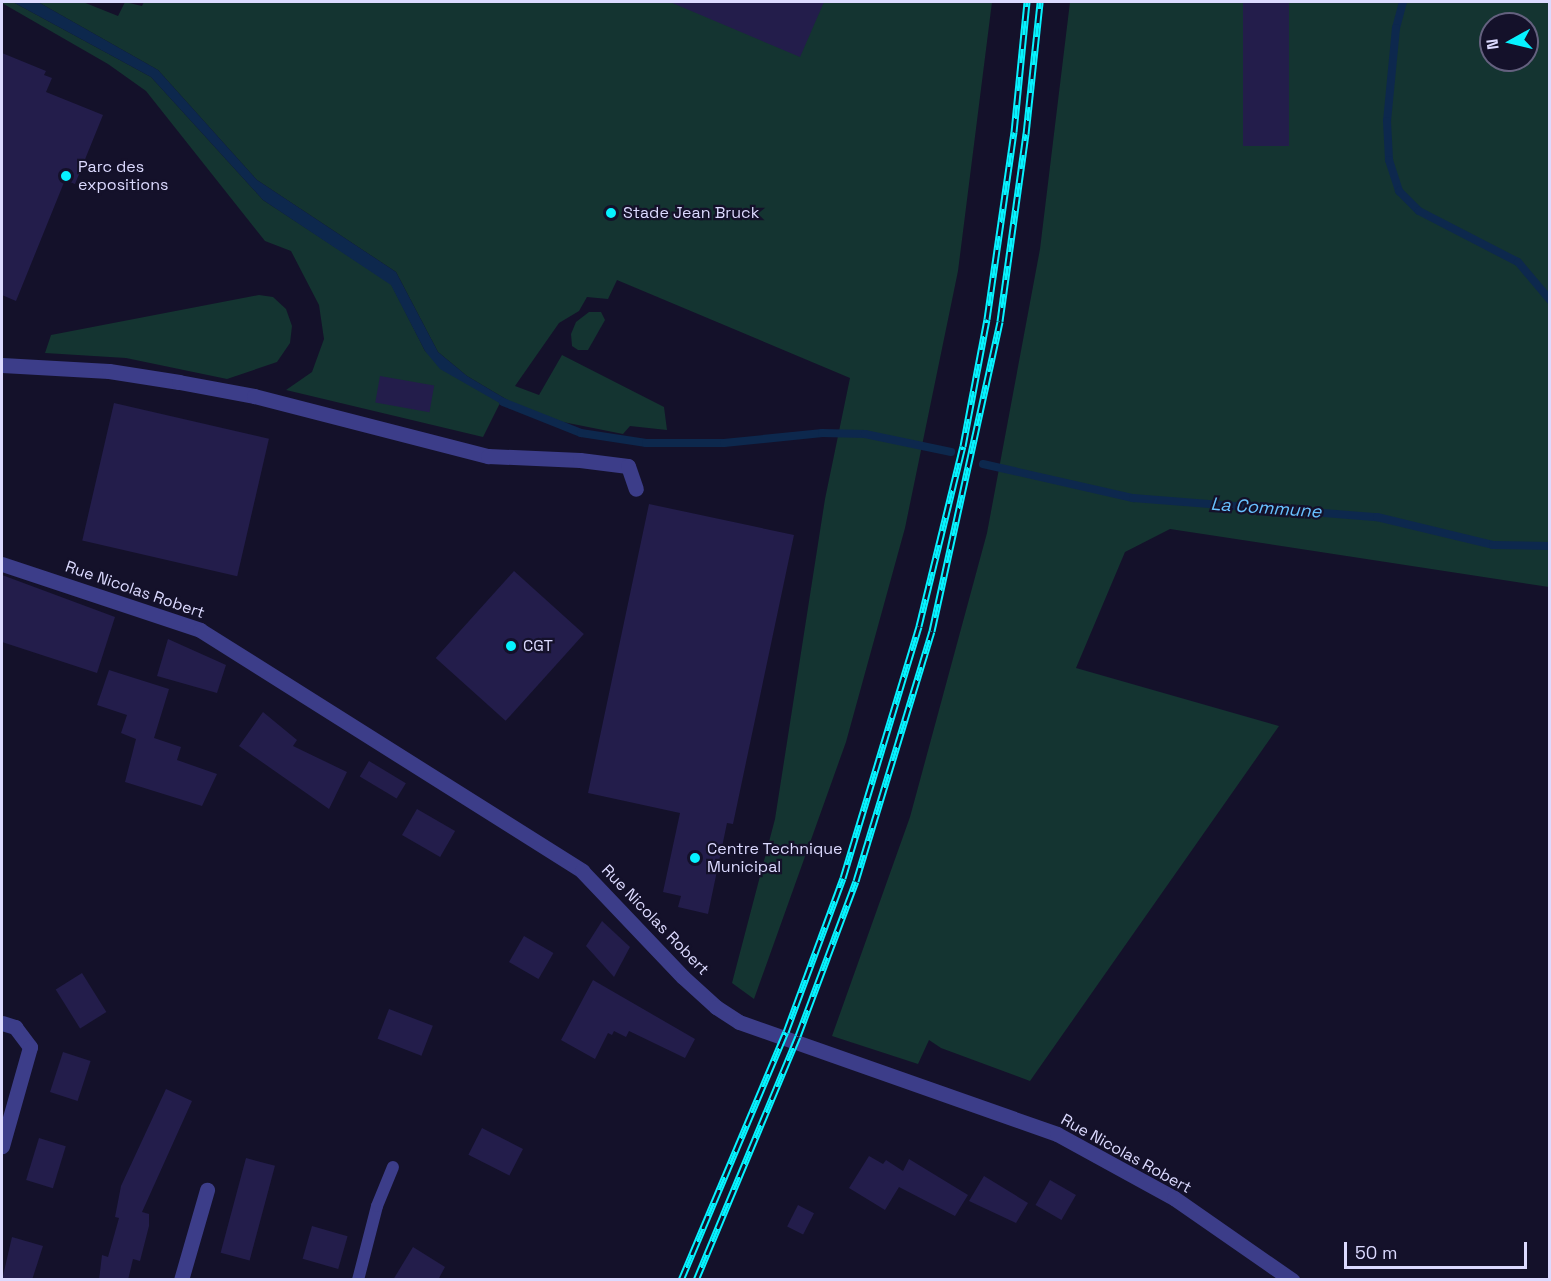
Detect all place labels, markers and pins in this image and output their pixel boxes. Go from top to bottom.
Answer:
place label: Parc des expositions [78,157,168,195]
marker: Parc des expositions [59,169,73,183]
place label: Stade Jean Bruck [623,203,759,223]
marker: Stade Jean Bruck [604,206,618,220]
place label: CGT [523,636,553,656]
marker: CGT [504,639,518,653]
place label: Centre Technique Municipal [707,839,843,877]
marker: Centre Technique Municipal [688,851,702,865]

